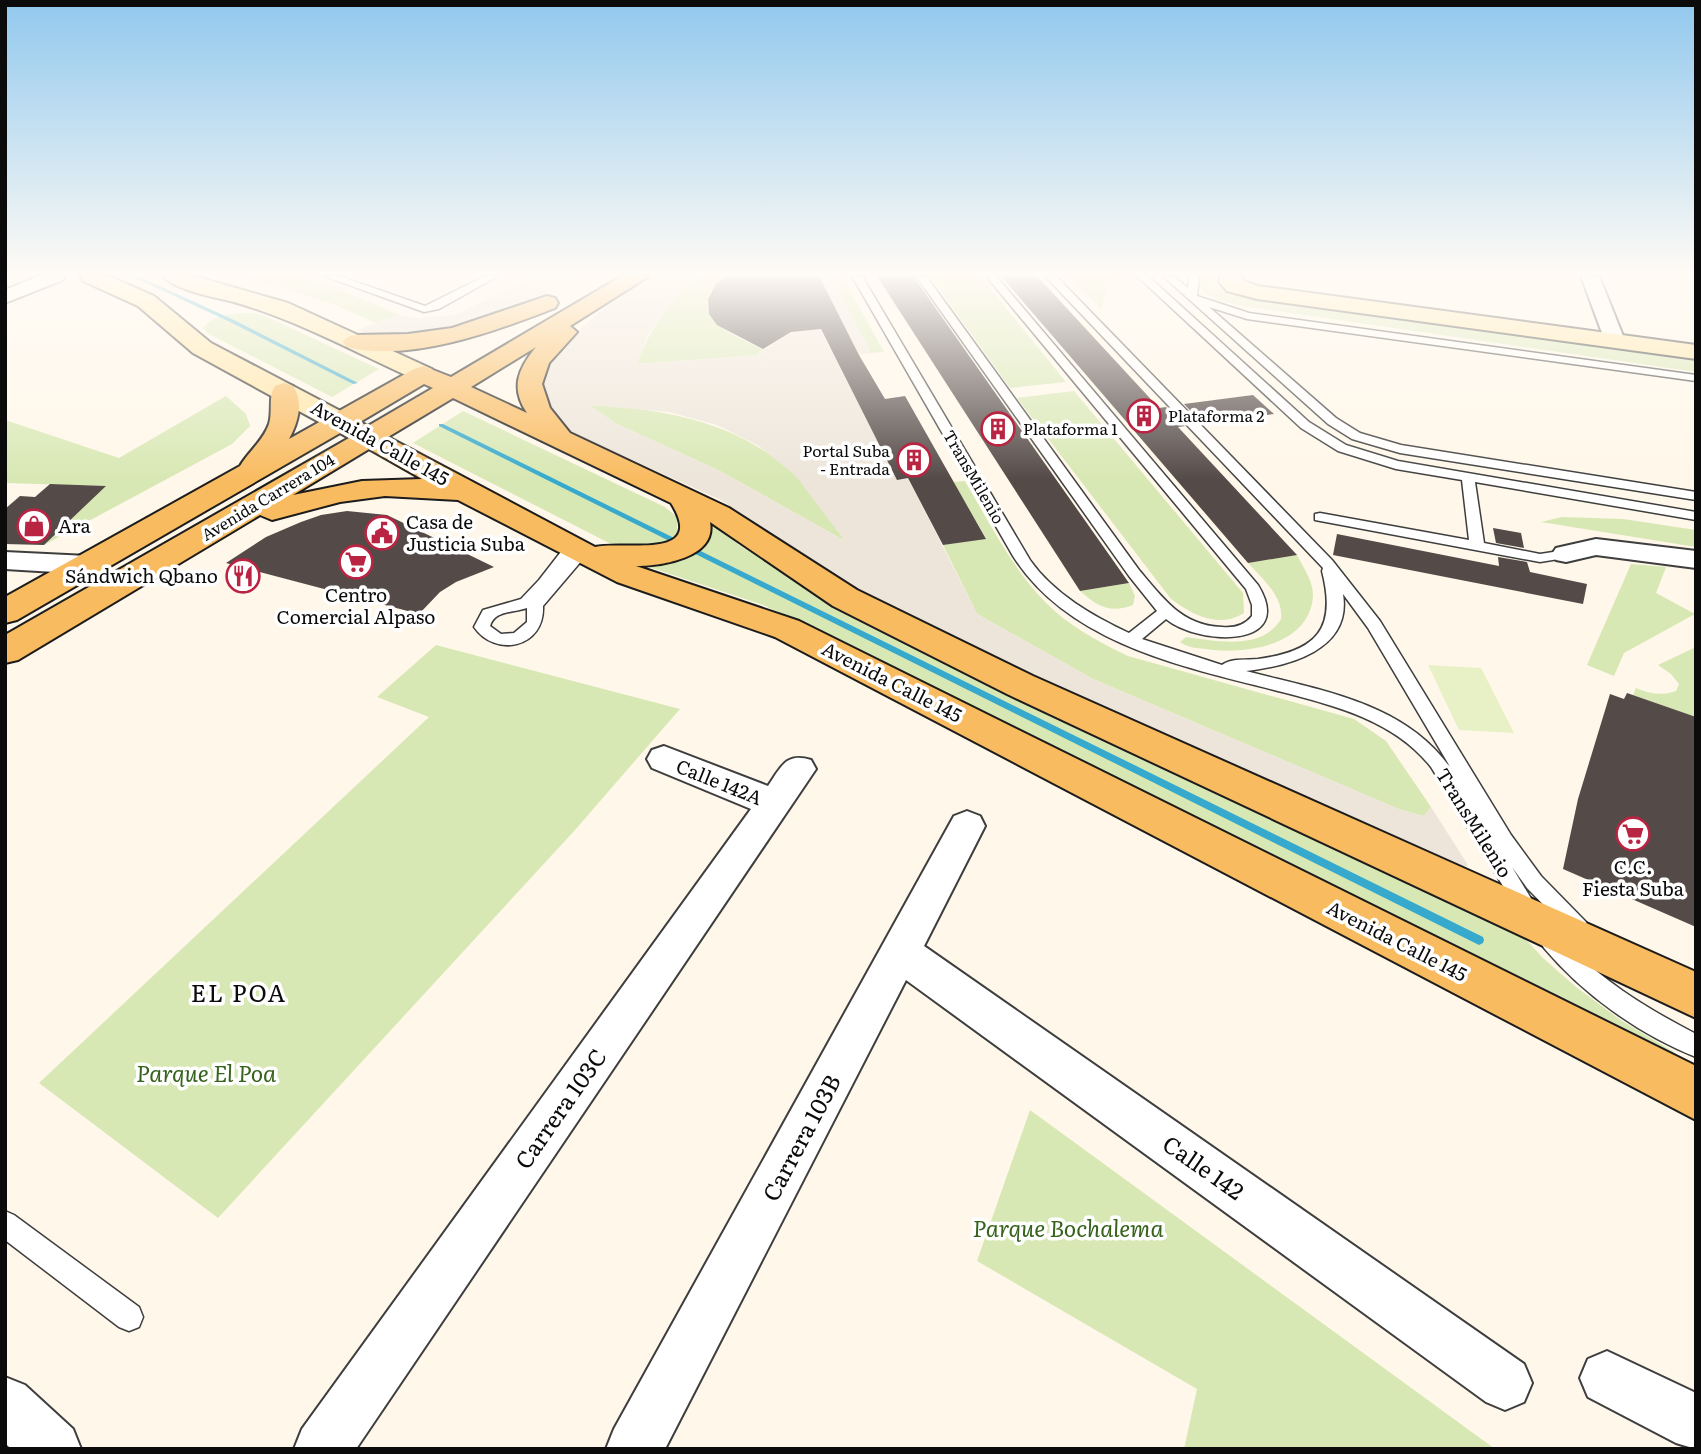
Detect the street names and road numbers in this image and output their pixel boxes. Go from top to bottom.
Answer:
street label: Avenida Calle 145 [306,393,455,492]
street label: TransMilenio [938,425,1012,528]
street label: Avenida Carrera 104 [196,447,339,545]
street label: Avenida Calle 145 [818,634,968,729]
street label: Calle 142A [672,751,767,811]
street label: TransMilenio [1430,762,1520,883]
street label: Avenida Calle 145 [1323,893,1473,988]
street label: Carrera 103C [505,1041,613,1175]
street label: Carrera 103B [753,1068,848,1206]
street label: Calle 142 [1156,1126,1252,1207]

